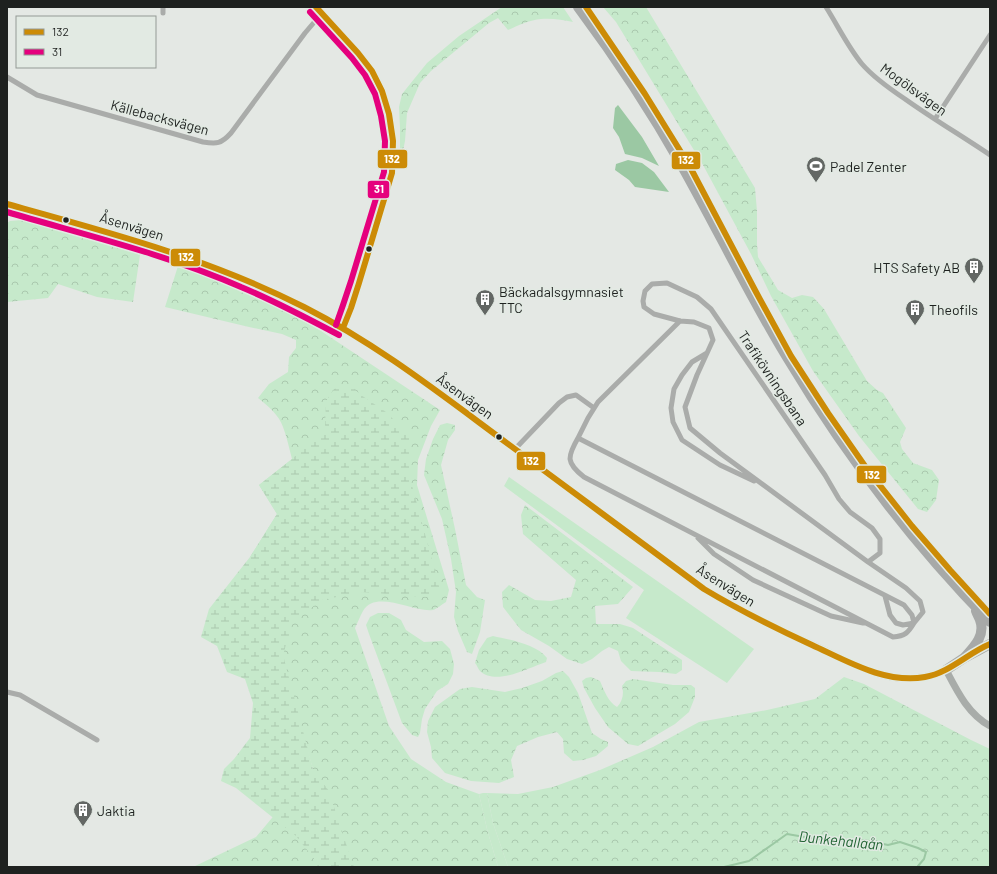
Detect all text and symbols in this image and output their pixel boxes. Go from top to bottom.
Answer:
legend [16,16,156,68]
text: 132 [52,24,69,38]
text: 31 [52,44,62,58]
street label: Mogölsvägen [877,59,951,119]
street label: Källebacksvägen [109,96,211,138]
line badge: 132 [377,149,408,169]
line badge: 132 [671,151,701,170]
text: 132 [384,152,400,165]
text: 132 [678,153,694,166]
sports icon: Padel Zenter [805,155,827,183]
place label: Padel Zenter [830,158,907,175]
line badge: 31 [367,180,390,199]
text: 31 [374,182,384,195]
street label: Åsenvägen [98,208,166,244]
unlabelled marker [61,215,71,225]
unlabelled marker [364,244,374,254]
line badge: 132 [170,248,201,267]
text: 132 [178,250,194,263]
building icon: HTS Safety AB [963,256,985,284]
place label: HTS Safety AB [873,259,960,276]
place label: Bäckadalsgymnasiet TTC [499,283,624,316]
building icon: Bäckadalsgymnasiet TTC [474,288,496,316]
building icon: Theofils [904,298,926,326]
place label: Theofils [929,301,978,318]
street label: Trafikövningsbana [735,327,811,429]
street label: Åsenvägen [433,370,497,422]
unlabelled marker [494,432,504,442]
line badge: 132 [516,451,546,471]
text: 132 [523,454,539,467]
line badge: 132 [856,465,887,484]
text: 132 [864,468,880,481]
street label: Åsenvägen [693,560,759,610]
building icon: Jaktia [72,799,94,827]
place label: Jaktia [97,802,135,819]
water label: Dunkehallaån [798,827,884,853]

